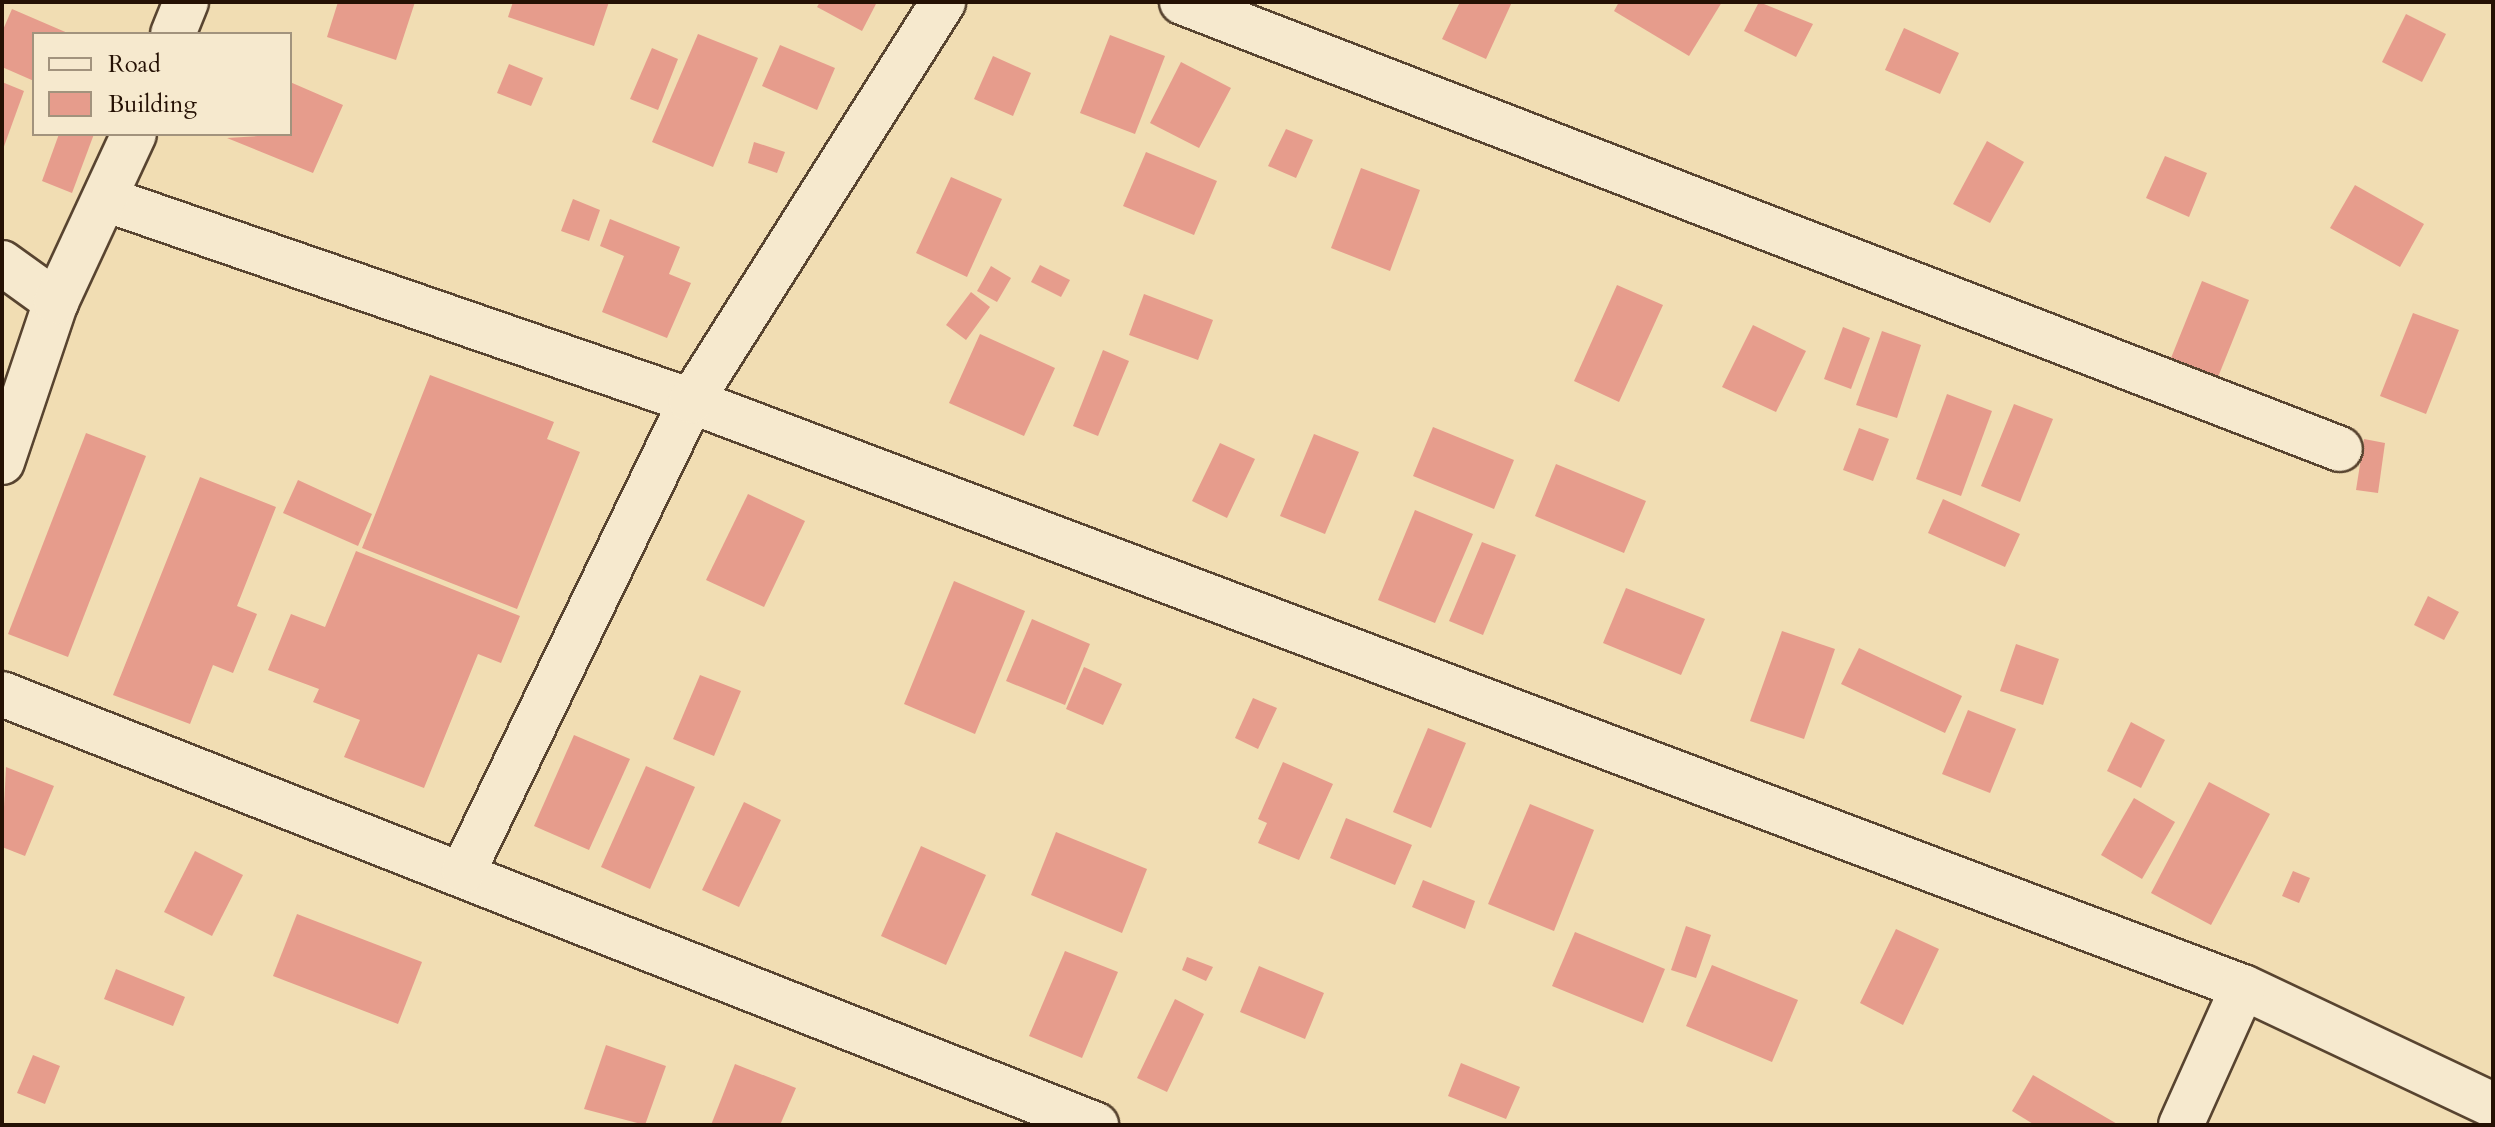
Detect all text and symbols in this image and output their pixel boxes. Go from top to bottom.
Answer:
legend [32,32,292,136]
text: Road [108,48,161,81]
text: Building [108,88,197,121]

